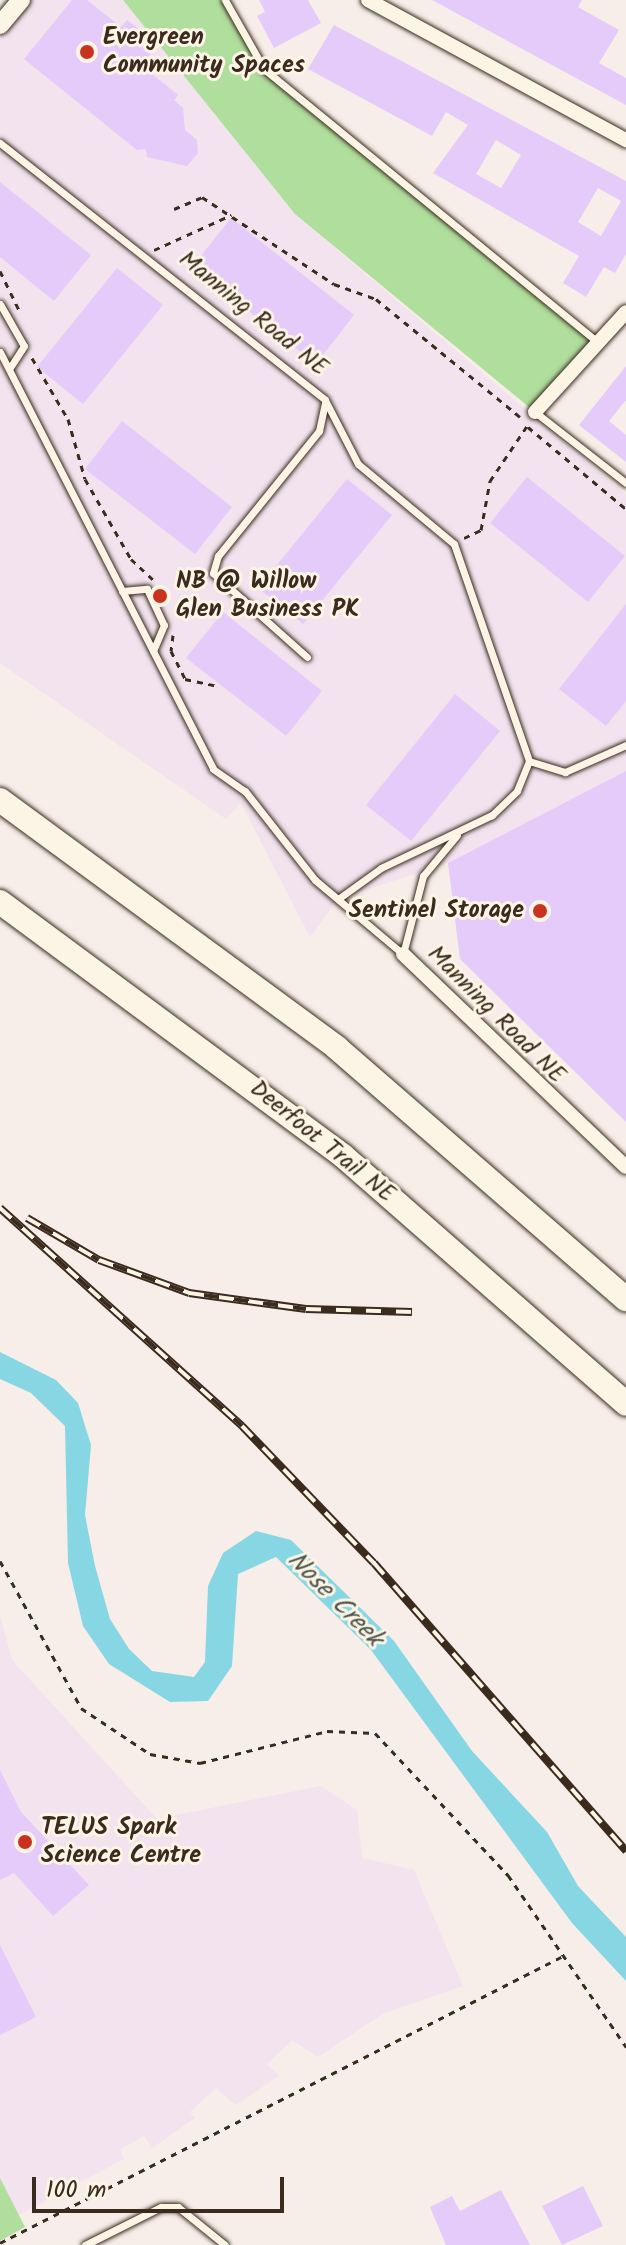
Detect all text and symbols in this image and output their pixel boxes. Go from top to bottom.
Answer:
place label: Evergreen Community Spaces [103,24,305,80]
marker: Evergreen Community Spaces [78,43,96,61]
street label: Manning Road NE [173,245,333,383]
place label: NB @ Willow Glen Business PK [176,568,359,624]
marker: NB @ Willow Glen Business PK [151,587,169,605]
place label: Sentinel Storage [349,897,524,925]
marker: Sentinel Storage [531,902,549,920]
street label: Manning Road NE [421,940,571,1090]
street label: Deerfoot Trail NE [244,1075,400,1209]
water label: Nose Creek [280,1546,388,1654]
place label: TELUS Spark Science Centre [41,1814,201,1870]
marker: TELUS Spark Science Centre [16,1833,34,1851]
scale bar [36,2161,288,2211]
text: 100 m [46,2171,106,2210]

